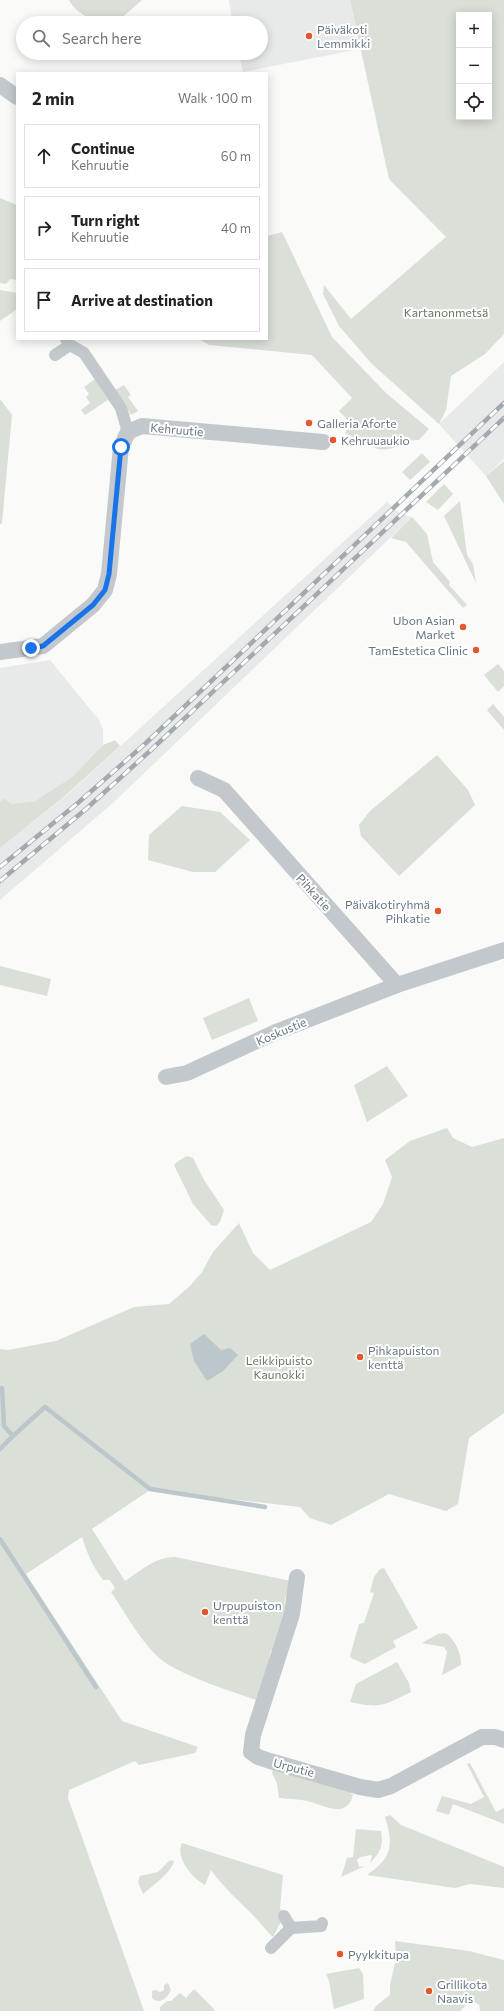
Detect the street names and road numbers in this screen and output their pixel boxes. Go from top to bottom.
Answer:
street label: Kehruutie [150,420,204,438]
street label: Pihkatie [294,871,334,913]
street label: Koskustie [254,1014,308,1048]
street label: Urputie [272,1755,316,1779]

